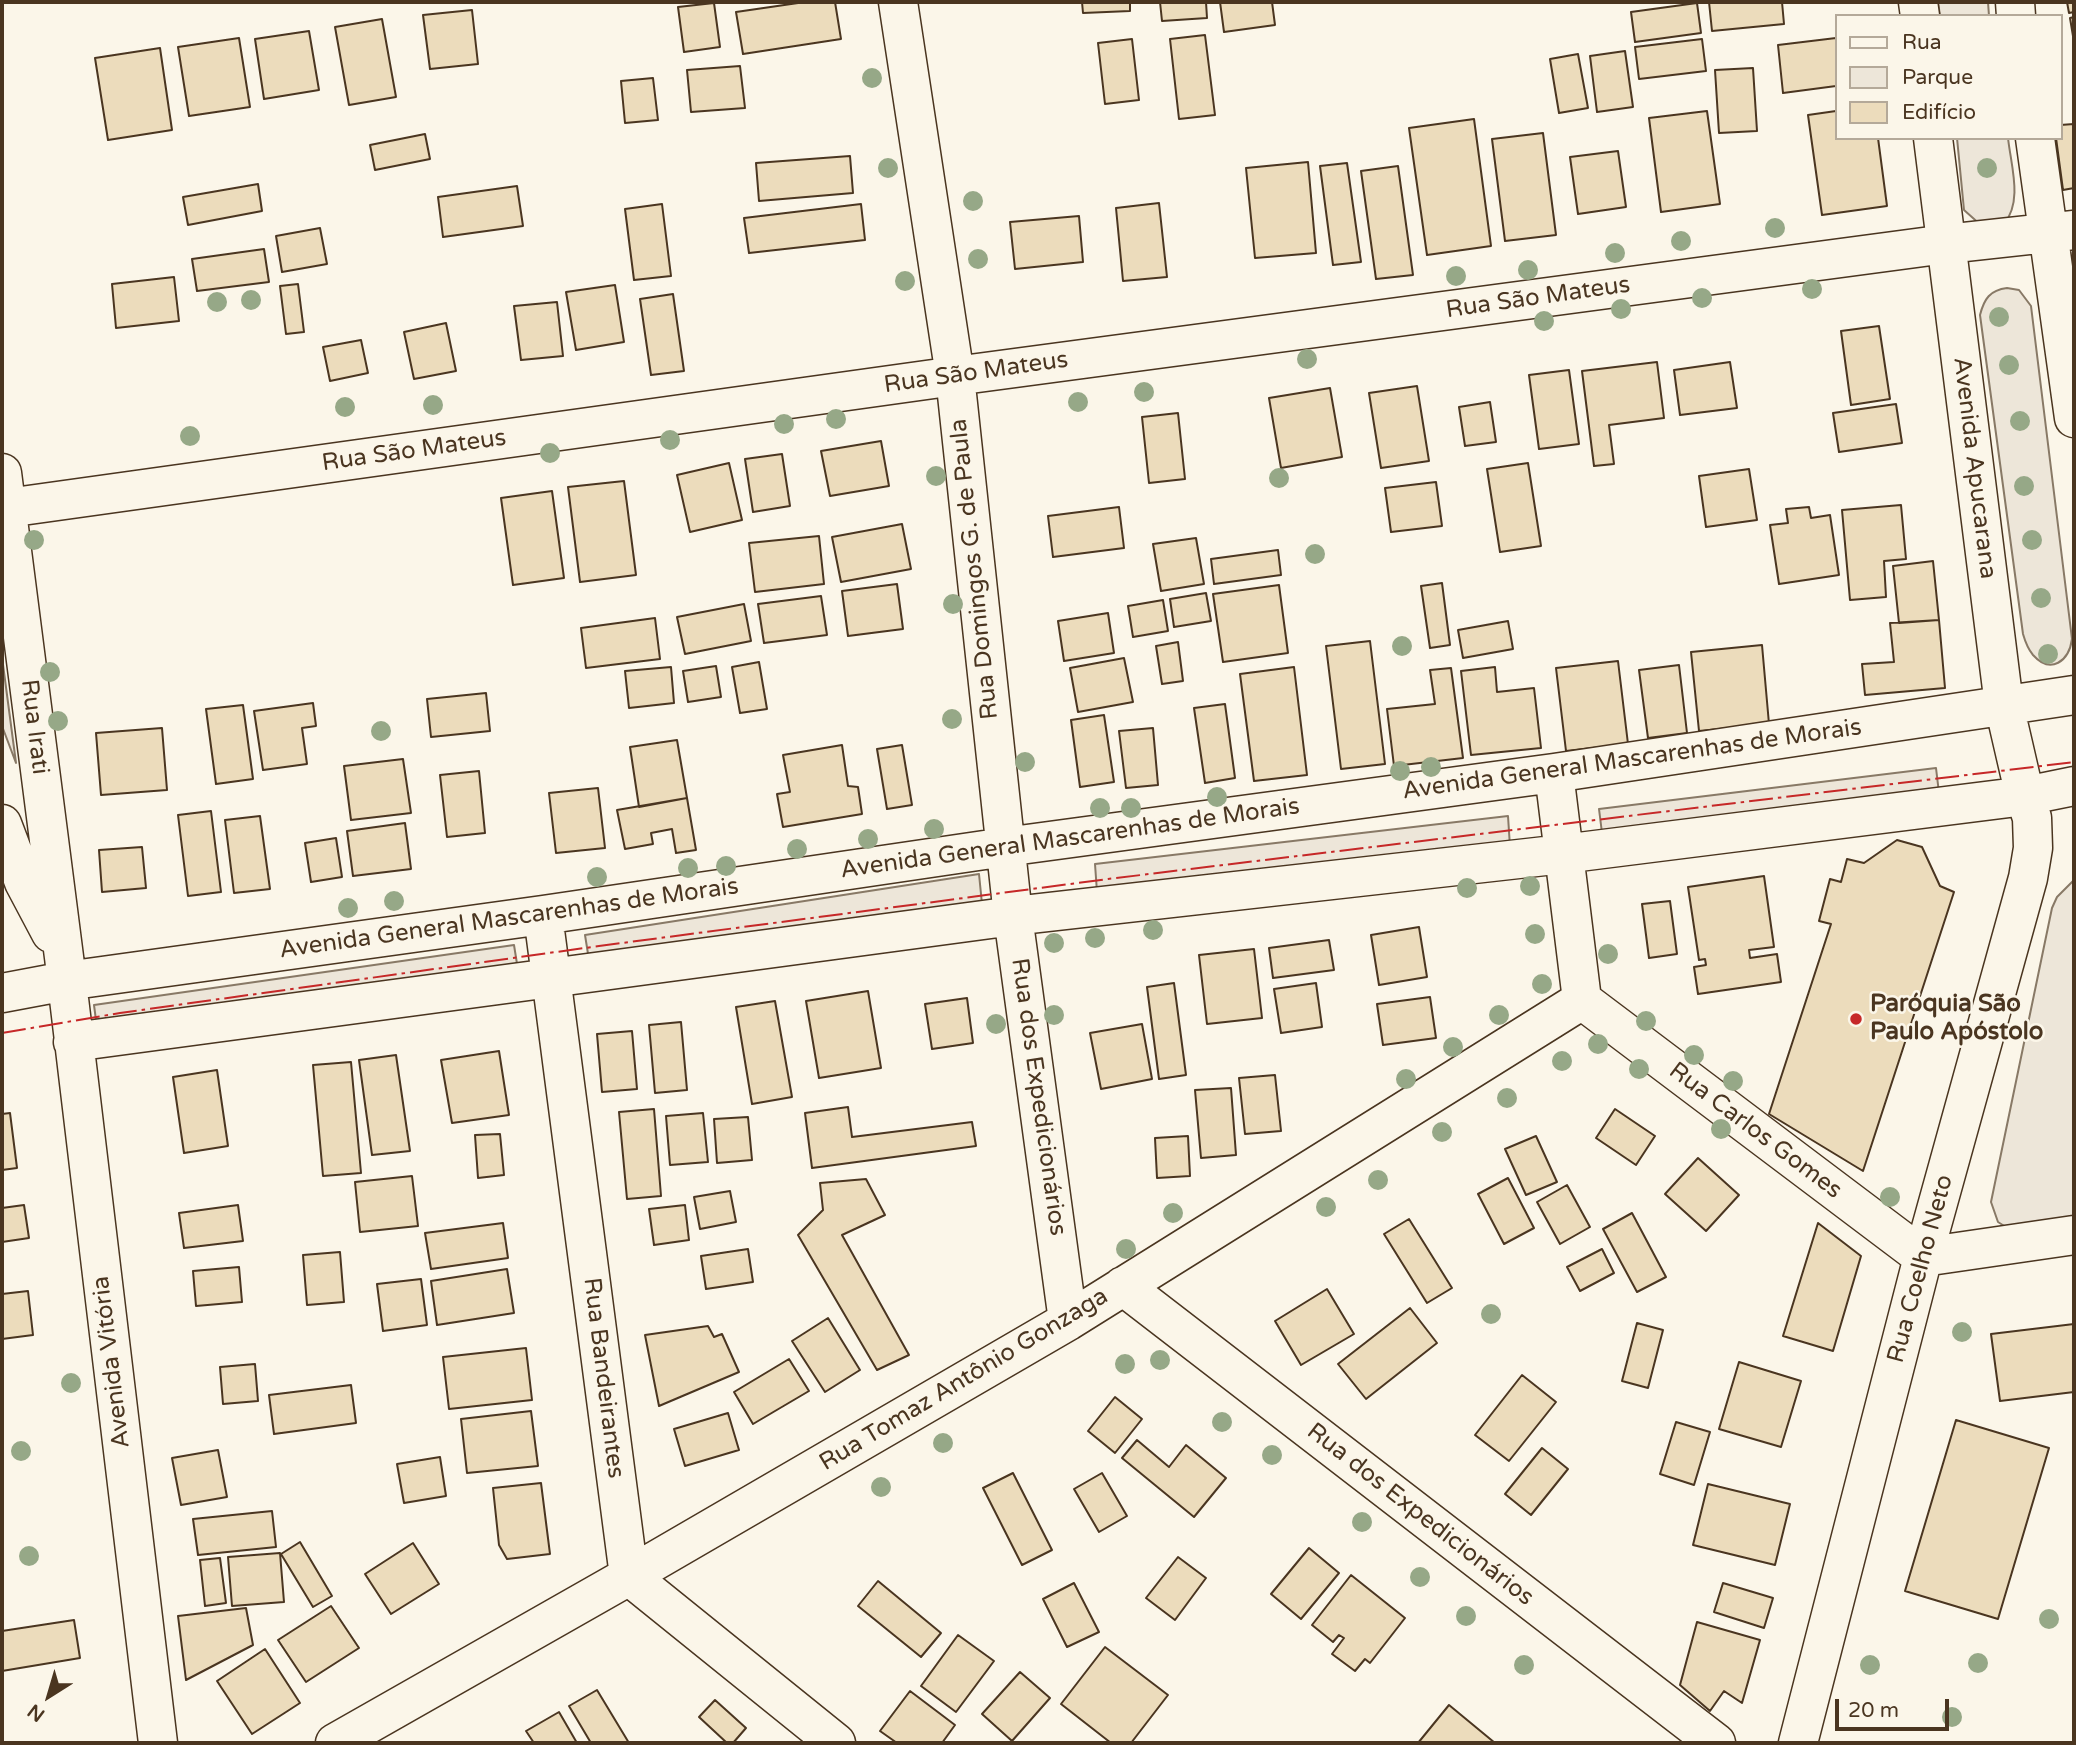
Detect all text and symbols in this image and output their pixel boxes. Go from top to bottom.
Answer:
legend [1834,14,2062,140]
text: Rua [1902,30,1942,55]
text: Parque [1902,65,1973,90]
text: Edifício [1902,100,1976,125]
street label: Rua São Mateus [1444,271,1632,325]
street label: Rua São Mateus [882,346,1070,400]
street label: Avenida Apucarana [1946,355,2002,581]
street label: Rua Domingos G. de Paula [945,417,1005,721]
street label: Rua São Mateus [320,424,508,478]
street label: Rua Irati [14,678,54,776]
street label: Avenida General Mascarenhas de Morais [1401,713,1863,807]
street label: Avenida General Mascarenhas de Morais [839,792,1301,886]
street label: Avenida General Mascarenhas de Morais [278,872,740,966]
street label: Rua dos Expedicionários [1004,956,1072,1238]
place label: Paróquia São Paulo Apóstolo [1870,991,2043,1047]
marker: Paróquia São Paulo Apóstolo [1848,1011,1864,1027]
street label: Rua Carlos Gomes [1663,1057,1847,1205]
street label: Rua Coelho Neto [1882,1172,1960,1366]
street label: Avenida Vitória [87,1274,137,1450]
street label: Rua Bandeirantes [576,1276,630,1480]
street label: Rua Tomaz Antônio Gonzaga [815,1282,1113,1478]
street label: Rua dos Expedicionários [1301,1418,1539,1612]
north arrow [14,1661,84,1731]
scale bar [1838,1686,1952,1730]
text: 20 m [1848,1698,1899,1723]
text: N [24,1699,49,1726]

